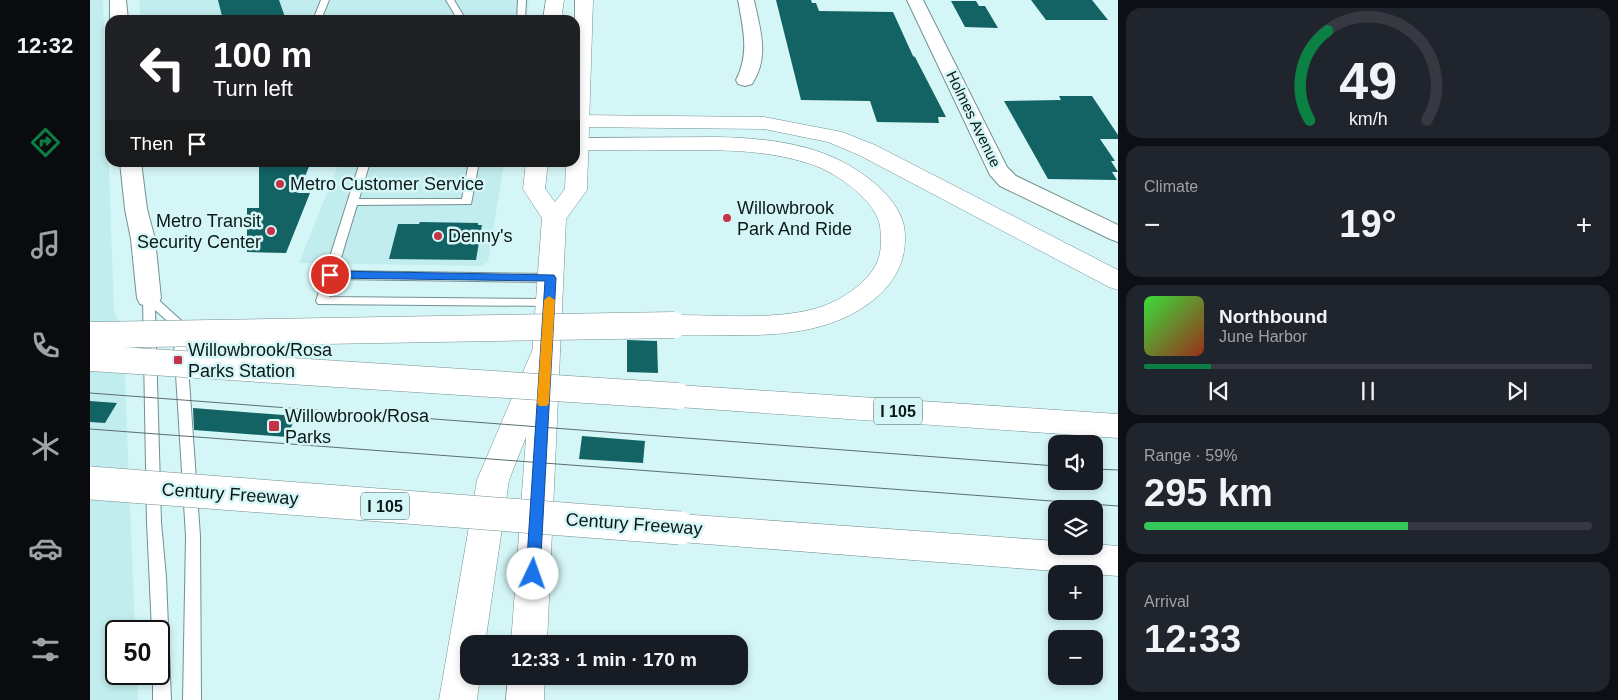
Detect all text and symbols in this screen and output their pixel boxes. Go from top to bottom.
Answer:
text: 12:32 [17,33,73,58]
icon: left [130,35,195,100]
text: 100 m [213,35,312,74]
text: 49 [1339,52,1397,110]
street label: Holmes Avenue [943,68,1005,170]
text: Turn left [213,76,293,101]
text: km/h [1349,109,1387,129]
icon: directions [28,125,63,160]
icon: arrive [183,130,211,158]
text: Then [130,133,173,154]
place label: Metro Customer Service [290,174,484,194]
marker: Metro Customer Service [274,178,286,190]
text: Climate [1144,178,1198,195]
place label: Willowbrook Park And Ride [737,198,852,239]
text: 19° [1339,203,1397,245]
text: − [1144,209,1160,240]
text: + [1576,209,1592,240]
place label: Metro Transit Security Center [137,211,261,252]
marker: Willowbrook Park And Ride [721,212,733,224]
marker: Metro Transit Security Center [265,225,277,237]
place label: Denny's [448,226,512,246]
icon: music [28,227,63,262]
marker: Denny's [432,230,444,242]
pin [309,254,351,296]
icon: arrive [316,261,344,289]
text: Northbound [1219,306,1328,327]
icon: phone [28,328,63,363]
text: June Harbor [1219,328,1307,345]
place label: Willowbrook/Rosa Parks Station [188,340,333,381]
marker: Willowbrook/Rosa Parks Station [172,354,184,366]
icon: previous [1205,377,1233,405]
icon: pause [1354,377,1382,405]
icon: next [1503,377,1531,405]
road number: I 105 [874,398,922,424]
place label: Willowbrook/Rosa Parks [285,406,430,447]
marker: Willowbrook/Rosa Parks [267,419,281,433]
icon: climate [28,429,63,464]
map controls [1048,435,1103,685]
button: sound [1048,435,1103,490]
text: Range · 59% [1144,447,1237,464]
text: 295 km [1144,472,1273,514]
street label: Century Freeway [161,479,299,509]
road number: I 105 [361,492,409,520]
button: layers [1048,500,1103,555]
street label: Century Freeway [565,509,703,539]
icon: car [28,531,63,566]
position arrow [506,547,558,599]
button: + [1048,565,1103,620]
text: Arrival [1144,593,1189,610]
text: 12:33 [1144,618,1241,660]
speed limit sign: 50 [105,620,170,685]
button: − [1048,630,1103,685]
icon: filters [28,632,63,667]
text: 12:33 · 1 min · 170 m [511,649,697,670]

